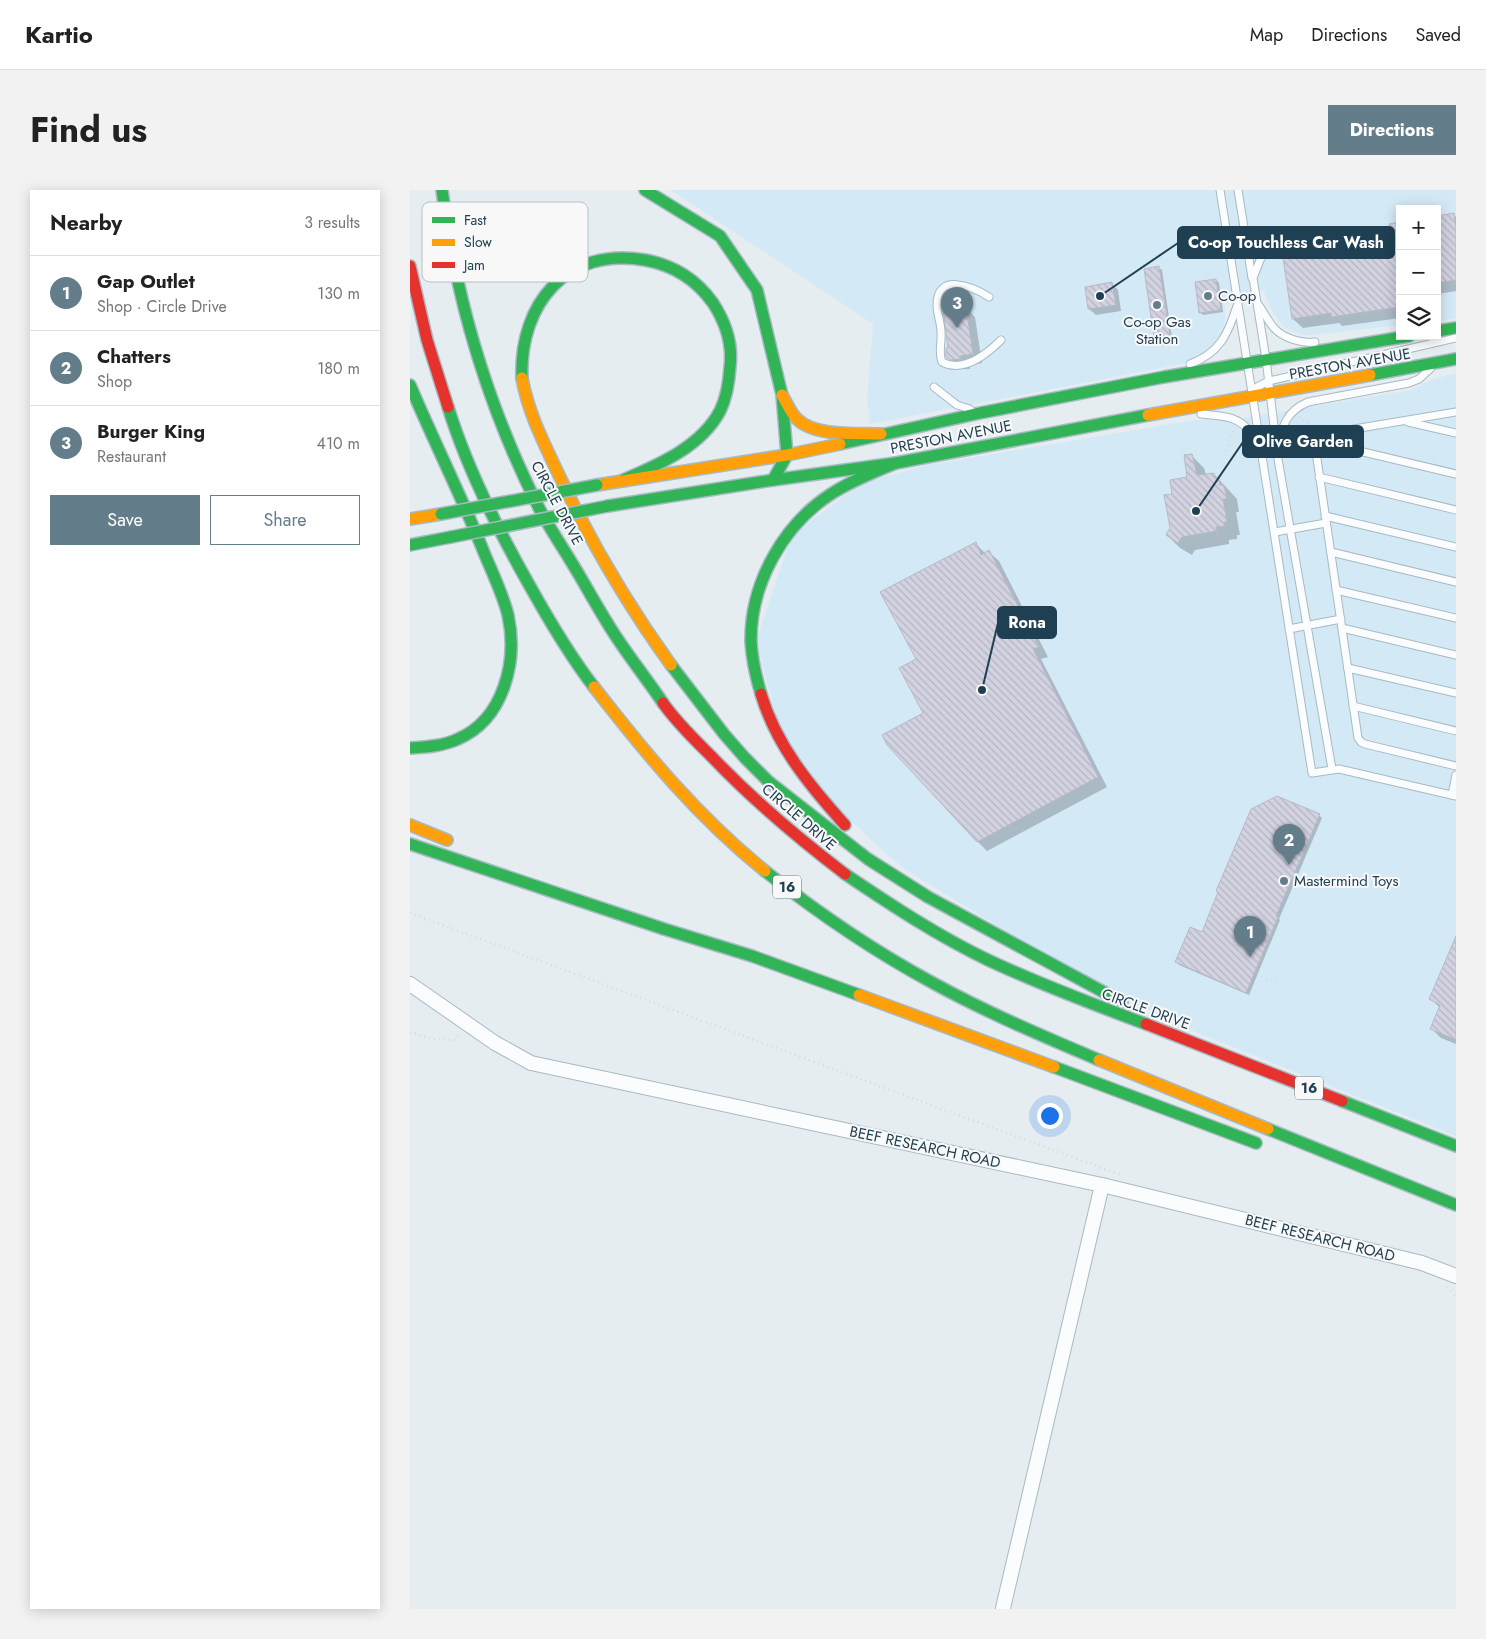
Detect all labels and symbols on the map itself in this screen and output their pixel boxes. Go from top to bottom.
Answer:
legend [422,202,588,282]
text: Fast [464,210,487,230]
callout: Co-op Touchless Car Wash [1178,227,1394,258]
text: Co-op Touchless Car Wash [1188,231,1384,254]
text: Slow [464,232,492,252]
text: Jam [462,255,485,275]
place label: Co-op [1218,285,1257,307]
pin: 3 [941,287,973,328]
marker: Co-op [1202,290,1214,302]
marker: Co-op Gas Station [1151,299,1163,311]
place label: Co-op Gas Station [1123,311,1191,350]
street label: PRESTON AVENUE [1287,342,1413,386]
street label: PRESTON AVENUE [888,414,1014,460]
callout: Olive Garden [1243,426,1363,457]
text: Olive Garden [1253,430,1353,453]
street label: CIRCLE DRIVE [526,457,588,549]
callout: Rona [998,607,1056,638]
text: Rona [1008,611,1046,634]
street label: CIRCLE DRIVE [757,778,841,856]
pin: 2 [1273,824,1305,865]
place label: Mastermind Toys [1294,870,1399,892]
marker: Mastermind Toys [1278,875,1290,887]
road number: 16 [773,876,801,899]
pin: 1 [1234,916,1266,957]
street label: CIRCLE DRIVE [1099,983,1193,1035]
road number: 16 [1295,1076,1323,1100]
your location [1037,1103,1063,1129]
street label: BEEF RESEARCH ROAD [848,1120,1002,1174]
street label: BEEF RESEARCH ROAD [1243,1209,1397,1267]

